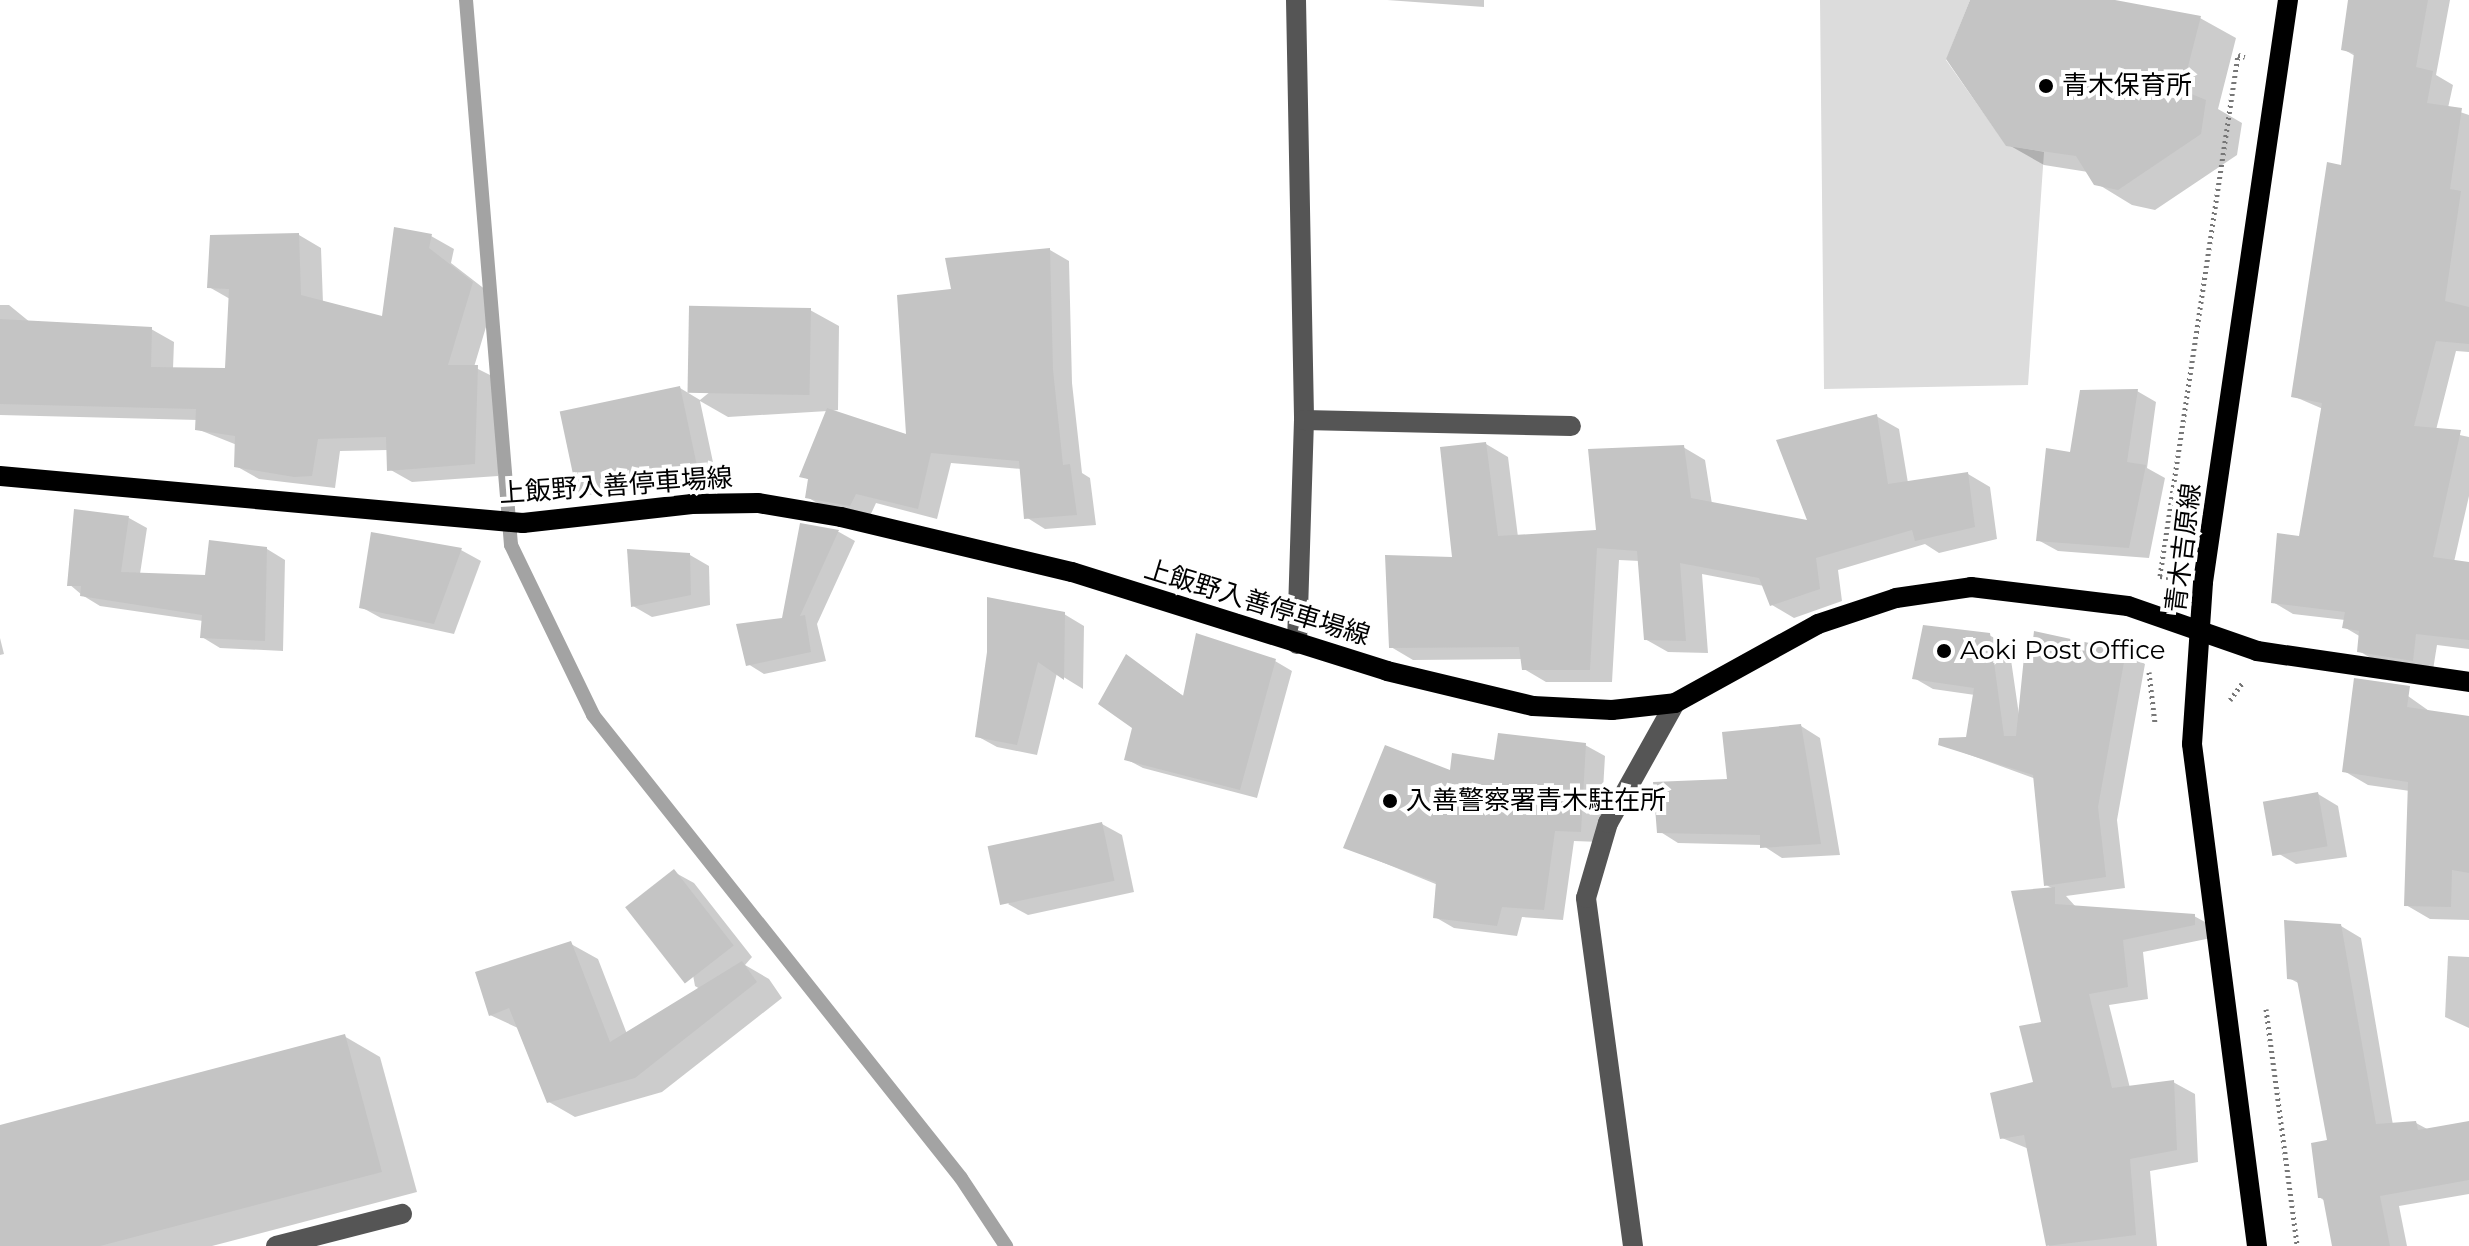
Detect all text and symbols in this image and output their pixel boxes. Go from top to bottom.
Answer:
place label: 青木保育所 [2062,70,2192,102]
marker: 青木保育所 [2037,77,2055,95]
street label: 上飯野入善停車場線 [498,462,734,510]
street label: 青木吉原線 [2161,482,2207,614]
street label: 上飯野入善停車場線 [1141,554,1373,652]
place label: Aoki Post Office [1960,635,2165,667]
marker: Aoki Post Office [1935,642,1953,660]
place label: 入善警察署青木駐在所 [1406,785,1666,817]
marker: 入善警察署青木駐在所 [1381,792,1399,810]

